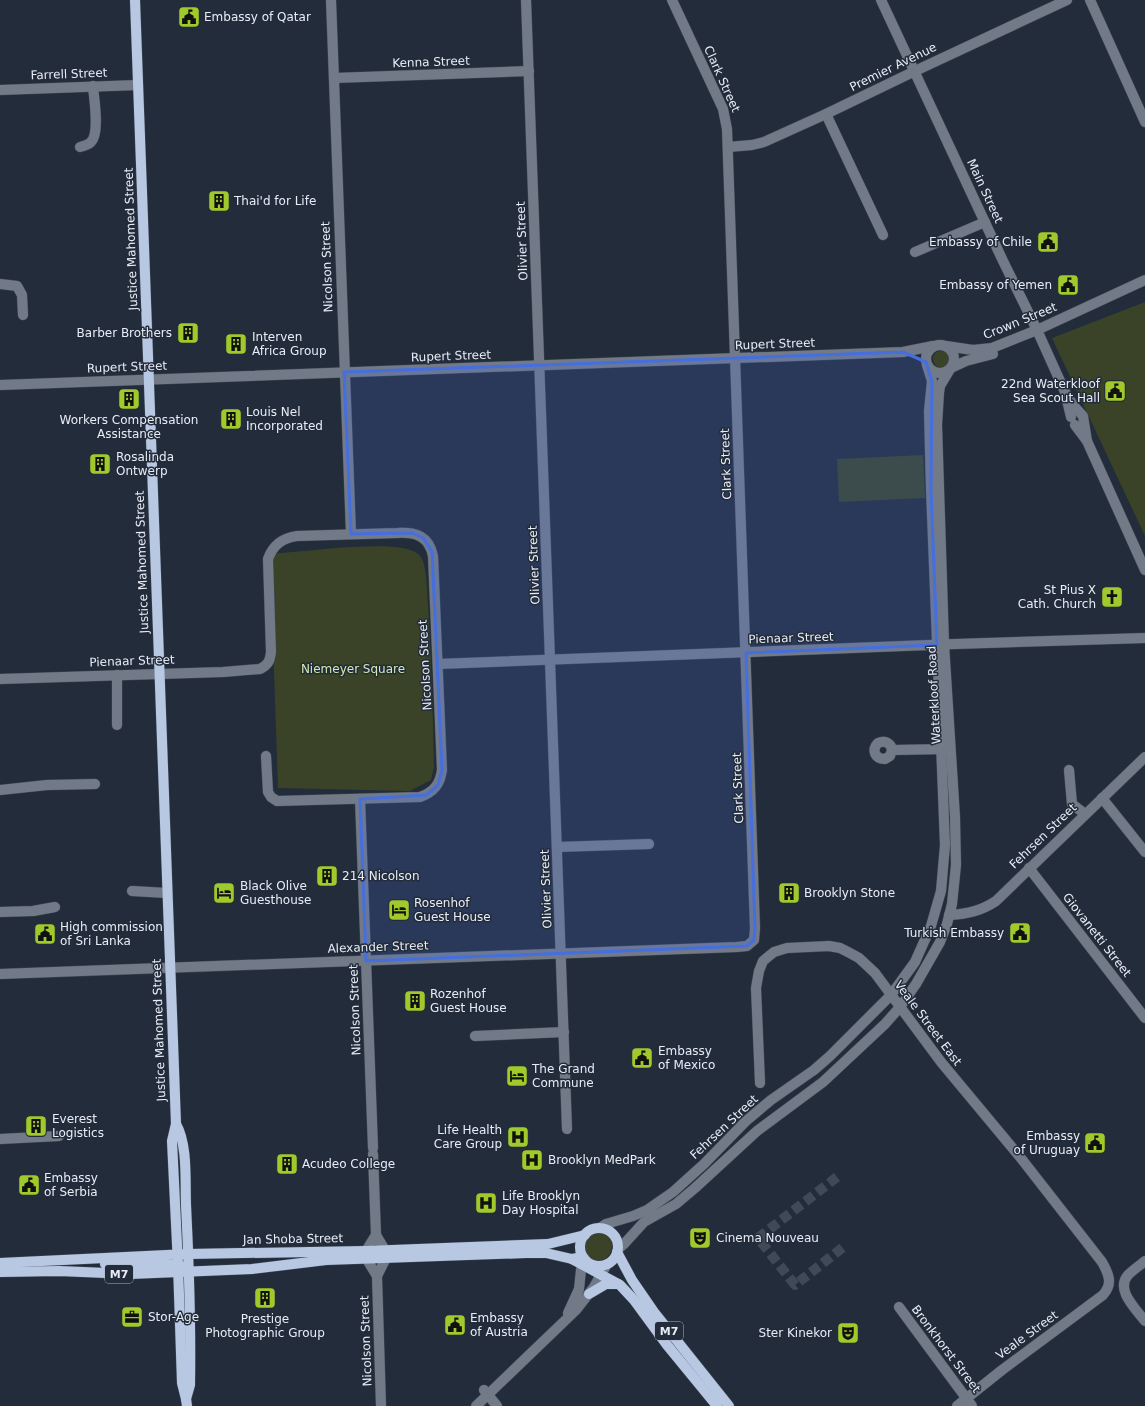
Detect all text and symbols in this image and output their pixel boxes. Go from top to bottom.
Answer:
public building icon: Embassy of Qatar [176,4,202,30]
place label: Embassy of Qatar [204,10,311,24]
street label: Premier Avenue [847,40,939,94]
street label: Clark Street [701,44,743,115]
street label: Kenna Street [392,54,470,70]
street label: Farrell Street [30,66,108,82]
street label: Main Street [964,157,1006,225]
street label: Justice Mahomed Street [122,167,141,312]
building icon: Thai'd for Life [206,188,232,214]
place label: Thai'd for Life [233,194,316,208]
street label: Olivier Street [514,201,530,281]
street label: Nicolson Street [318,221,336,313]
public building icon: Embassy of Chile [1035,229,1061,255]
place label: Embassy of Chile [929,235,1032,249]
public building icon: Embassy of Yemen [1055,272,1081,298]
place label: Embassy of Yemen [939,278,1052,292]
street label: Crown Street [981,300,1059,342]
building icon: Barber Brothers [175,320,201,346]
place label: Barber Brothers [77,326,172,340]
place label: Interven Africa Group [252,330,327,358]
building icon: Interven Africa Group [223,331,249,357]
street label: Rupert Street [735,336,816,352]
street label: Rupert Street [411,348,492,364]
street label: Rupert Street [87,359,168,375]
place label: 22nd Waterkloof Sea Scout Hall [1001,377,1101,405]
public building icon: 22nd Waterkloof Sea Scout Hall [1102,378,1128,404]
building icon: Workers Compensation Assistance [116,386,142,412]
place label: Louis Nel Incorporated [246,405,323,433]
building icon: Louis Nel Incorporated [218,406,244,432]
place label: Workers Compensation Assistance [60,413,198,441]
street label: Clark Street [718,428,734,500]
place label: Rosalinda Ontwerp [116,450,174,478]
building icon: Rosalinda Ontwerp [87,451,113,477]
street label: Justice Mahomed Street [133,490,152,635]
street label: Olivier Street [526,525,542,605]
place label: St Pius X Cath. Church [1018,583,1096,611]
church icon: St Pius X Cath. Church [1099,584,1125,610]
street label: Nicolson Street [416,619,434,711]
street label: Pienaar Street [748,630,834,646]
street label: Waterkloof Road [924,645,944,745]
street label: Pienaar Street [89,653,175,669]
park label: Niemeyer Square [301,662,405,676]
street label: Clark Street [730,752,746,824]
street label: Fehrsen Street [1007,800,1080,871]
street label: Olivier Street [538,849,554,929]
building icon: 214 Nicolson [314,863,340,889]
place label: 214 Nicolson [342,869,420,883]
place label: Black Olive Guesthouse [240,879,311,907]
hotel icon: Black Olive Guesthouse [211,880,237,906]
building icon: Brooklyn Stone [776,880,802,906]
place label: Brooklyn Stone [804,886,895,900]
street label: Giovanetti Street [1060,890,1134,980]
place label: Rosenhof Guest House [414,896,491,924]
hotel icon: Rosenhof Guest House [386,897,412,923]
place label: High commission of Sri Lanka [60,920,163,948]
public building icon: Turkish Embassy [1007,920,1033,946]
public building icon: High commission of Sri Lanka [32,921,58,947]
place label: Turkish Embassy [903,926,1004,940]
street label: Alexander Street [327,938,429,956]
street label: Justice Mahomed Street [150,958,169,1103]
street label: Nicolson Street [346,964,364,1056]
street label: Veale Street East [892,978,965,1068]
place label: Rozenhof Guest House [430,987,507,1015]
building icon: Rozenhof Guest House [402,988,428,1014]
place label: Embassy of Mexico [658,1044,715,1072]
public building icon: Embassy of Mexico [629,1045,655,1071]
place label: The Grand Commune [531,1062,595,1090]
hotel icon: The Grand Commune [504,1063,530,1089]
street label: Fehrsen Street [687,1092,761,1162]
place label: Everest Logistics [52,1112,104,1140]
building icon: Everest Logistics [23,1113,49,1139]
place label: Life Health Care Group [434,1123,502,1151]
hospital icon: Life Health Care Group [505,1124,531,1150]
place label: Embassy of Uruguay [1014,1129,1080,1157]
public building icon: Embassy of Uruguay [1082,1130,1108,1156]
hospital icon: Brooklyn MedPark [519,1147,545,1173]
building icon: Acudeo College [274,1151,300,1177]
place label: Brooklyn MedPark [548,1153,656,1167]
place label: Acudeo College [302,1157,395,1171]
place label: Embassy of Serbia [44,1171,98,1199]
public building icon: Embassy of Serbia [16,1172,42,1198]
place label: Life Brooklyn Day Hospital [502,1189,580,1217]
hospital icon: Life Brooklyn Day Hospital [473,1190,499,1216]
theatre icon: Cinema Nouveau [687,1225,713,1251]
street label: Jan Shoba Street [242,1231,343,1247]
place label: Cinema Nouveau [716,1231,819,1245]
road number: M7 [105,1265,133,1283]
building icon: Prestige Photographic Group [252,1285,278,1311]
street label: Nicolson Street [357,1295,375,1387]
street label: Bronkhorst Street [909,1302,984,1396]
office icon: Stor-Age [119,1304,145,1330]
street label: Veale Street [993,1308,1061,1362]
place label: Stor-Age [148,1310,199,1324]
place label: Embassy of Austria [470,1311,528,1339]
place label: Prestige Photographic Group [205,1312,325,1340]
public building icon: Embassy of Austria [442,1312,468,1338]
theatre icon: Ster Kinekor [835,1320,861,1346]
road number: M7 [655,1322,683,1340]
place label: Ster Kinekor [759,1326,832,1340]

